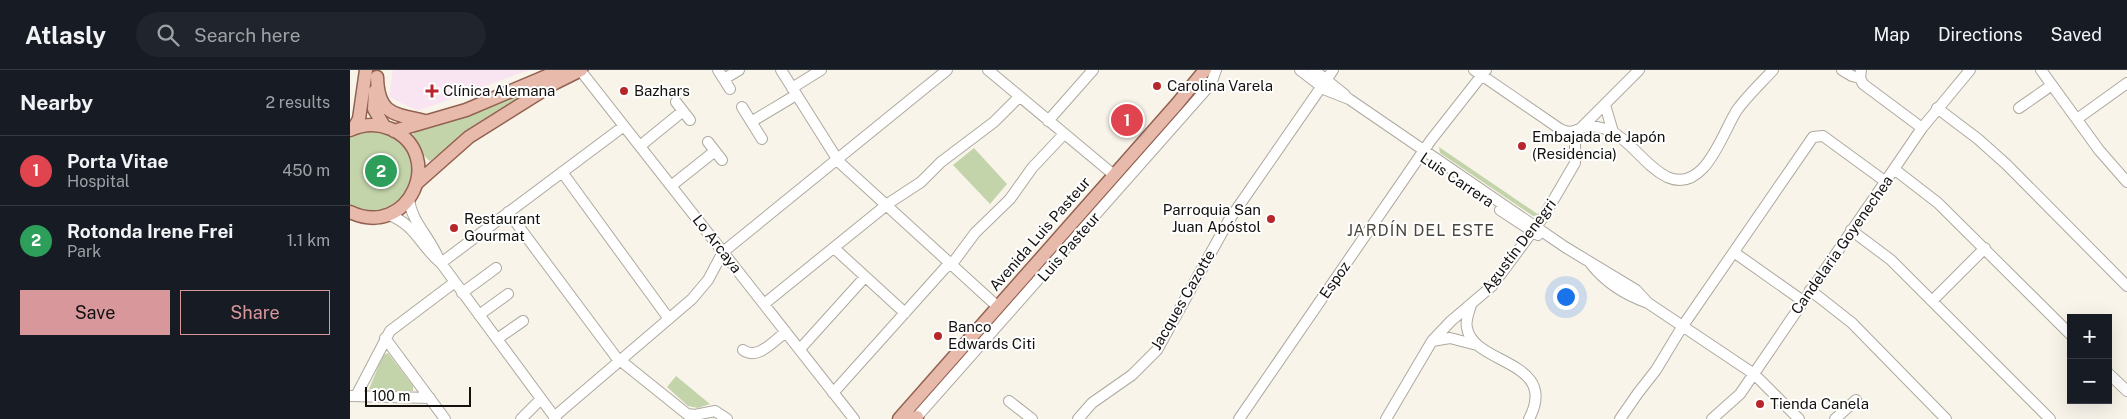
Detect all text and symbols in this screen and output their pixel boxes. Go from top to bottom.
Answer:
search box [136,12,486,57]
text: Atlasly [25,21,106,49]
icon: search [154,21,182,49]
text: Search here [194,24,301,46]
text: Map [1873,24,1910,45]
text: Directions [1938,24,2023,45]
text: Saved [2051,24,2102,45]
place label: Carolina Varela [1167,77,1273,94]
marker: Carolina Varela [1151,80,1163,92]
place label: Clínica Alemana [443,82,555,99]
place label: Bazhars [634,82,690,99]
marker: Clínica Alemana [425,84,439,98]
marker: Bazhars [618,85,630,97]
text: Nearby [20,90,93,115]
text: 2 results [265,93,330,112]
pin: 1 [1111,101,1143,139]
place label: Embajada de Japón (Residencia) [1532,128,1665,162]
marker: Embajada de Japón (Residencia) [1516,140,1528,152]
street label: Luis Carrera [1417,149,1497,210]
text: Porta Vitae [67,150,168,172]
pin: 2 [365,152,397,190]
text: 1 [33,161,39,180]
text: 450 m [282,161,330,180]
text: Hospital [67,172,130,191]
street label: Candelaria Goyenechea [1787,172,1896,317]
street label: Avenida Luis Pasteur [986,173,1094,295]
street label: Agustín Denegri [1478,196,1559,296]
place label: Parroquia San Juan Apóstol [1163,201,1261,235]
street label: Luis Pasteur [1034,209,1104,285]
place label: Restaurant Gourmat [464,210,541,244]
street label: Lo Arcaya [689,211,745,276]
marker: Parroquia San Juan Apóstol [1265,213,1277,225]
text: Rotonda Irene Frei [67,220,233,242]
district label: JARDÍN DEL ESTE [1347,220,1495,240]
marker: Restaurant Gourmat [448,222,460,234]
text: 2 [31,231,41,250]
text: 1.1 km [287,231,330,250]
text: Park [67,242,101,261]
street label: Jacques Cazotte [1147,247,1218,353]
street label: Espoz [1316,258,1353,301]
your location [1553,284,1579,310]
button: Save [20,290,170,335]
button: Share [180,290,330,335]
map controls [2067,314,2112,404]
button: + [2067,314,2112,359]
place label: Banco Edwards Citi [948,318,1035,352]
marker: Banco Edwards Citi [932,330,944,342]
button: − [2067,359,2112,404]
scale bar [365,384,471,407]
text: 100 m [372,388,410,404]
place label: Tienda Canela [1770,395,1869,412]
marker: Tienda Canela [1754,398,1766,410]

